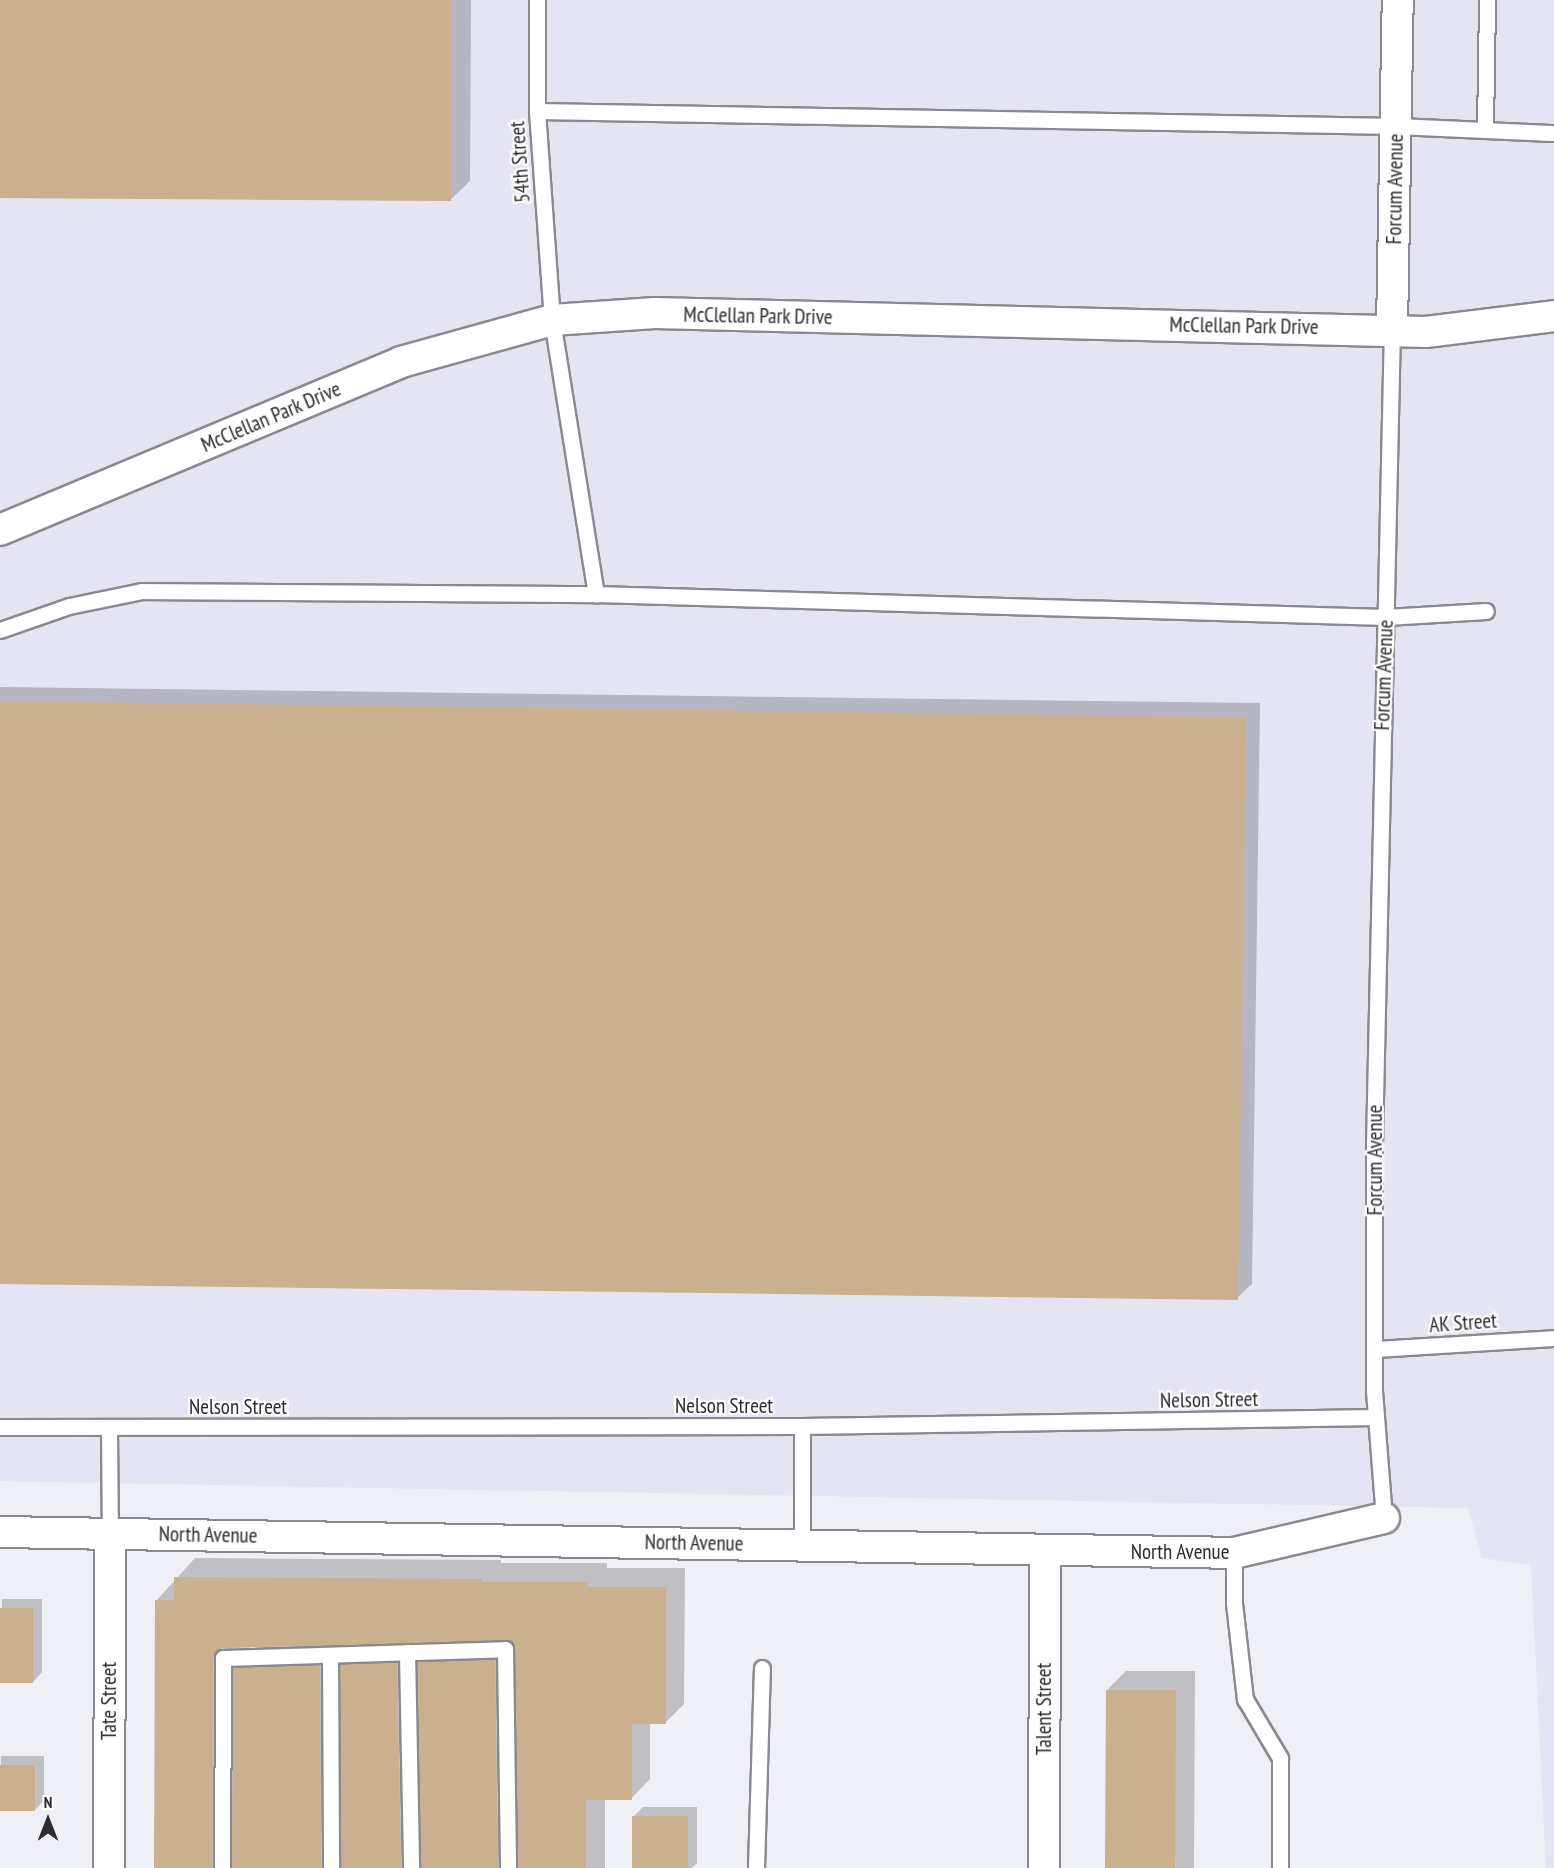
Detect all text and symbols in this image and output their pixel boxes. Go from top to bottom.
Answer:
street label: 54th Street [505,120,535,204]
street label: Forcum Avenue [1381,133,1409,245]
street label: McClellan Park Drive [683,302,833,330]
street label: McClellan Park Drive [1169,312,1319,340]
street label: McClellan Park Drive [197,376,345,458]
street label: Forcum Avenue [1369,619,1399,731]
street label: Forcum Avenue [1362,1104,1388,1216]
street label: AK Street [1428,1308,1498,1338]
street label: Nelson Street [1160,1387,1258,1413]
street label: Nelson Street [675,1393,773,1419]
street label: Nelson Street [189,1394,287,1420]
street label: North Avenue [158,1522,258,1548]
street label: North Avenue [644,1530,744,1556]
street label: North Avenue [1130,1539,1230,1565]
street label: Tate Street [96,1662,122,1740]
street label: Talent Street [1031,1663,1057,1755]
north arrow [18,1790,78,1850]
text: N [44,1792,52,1812]

